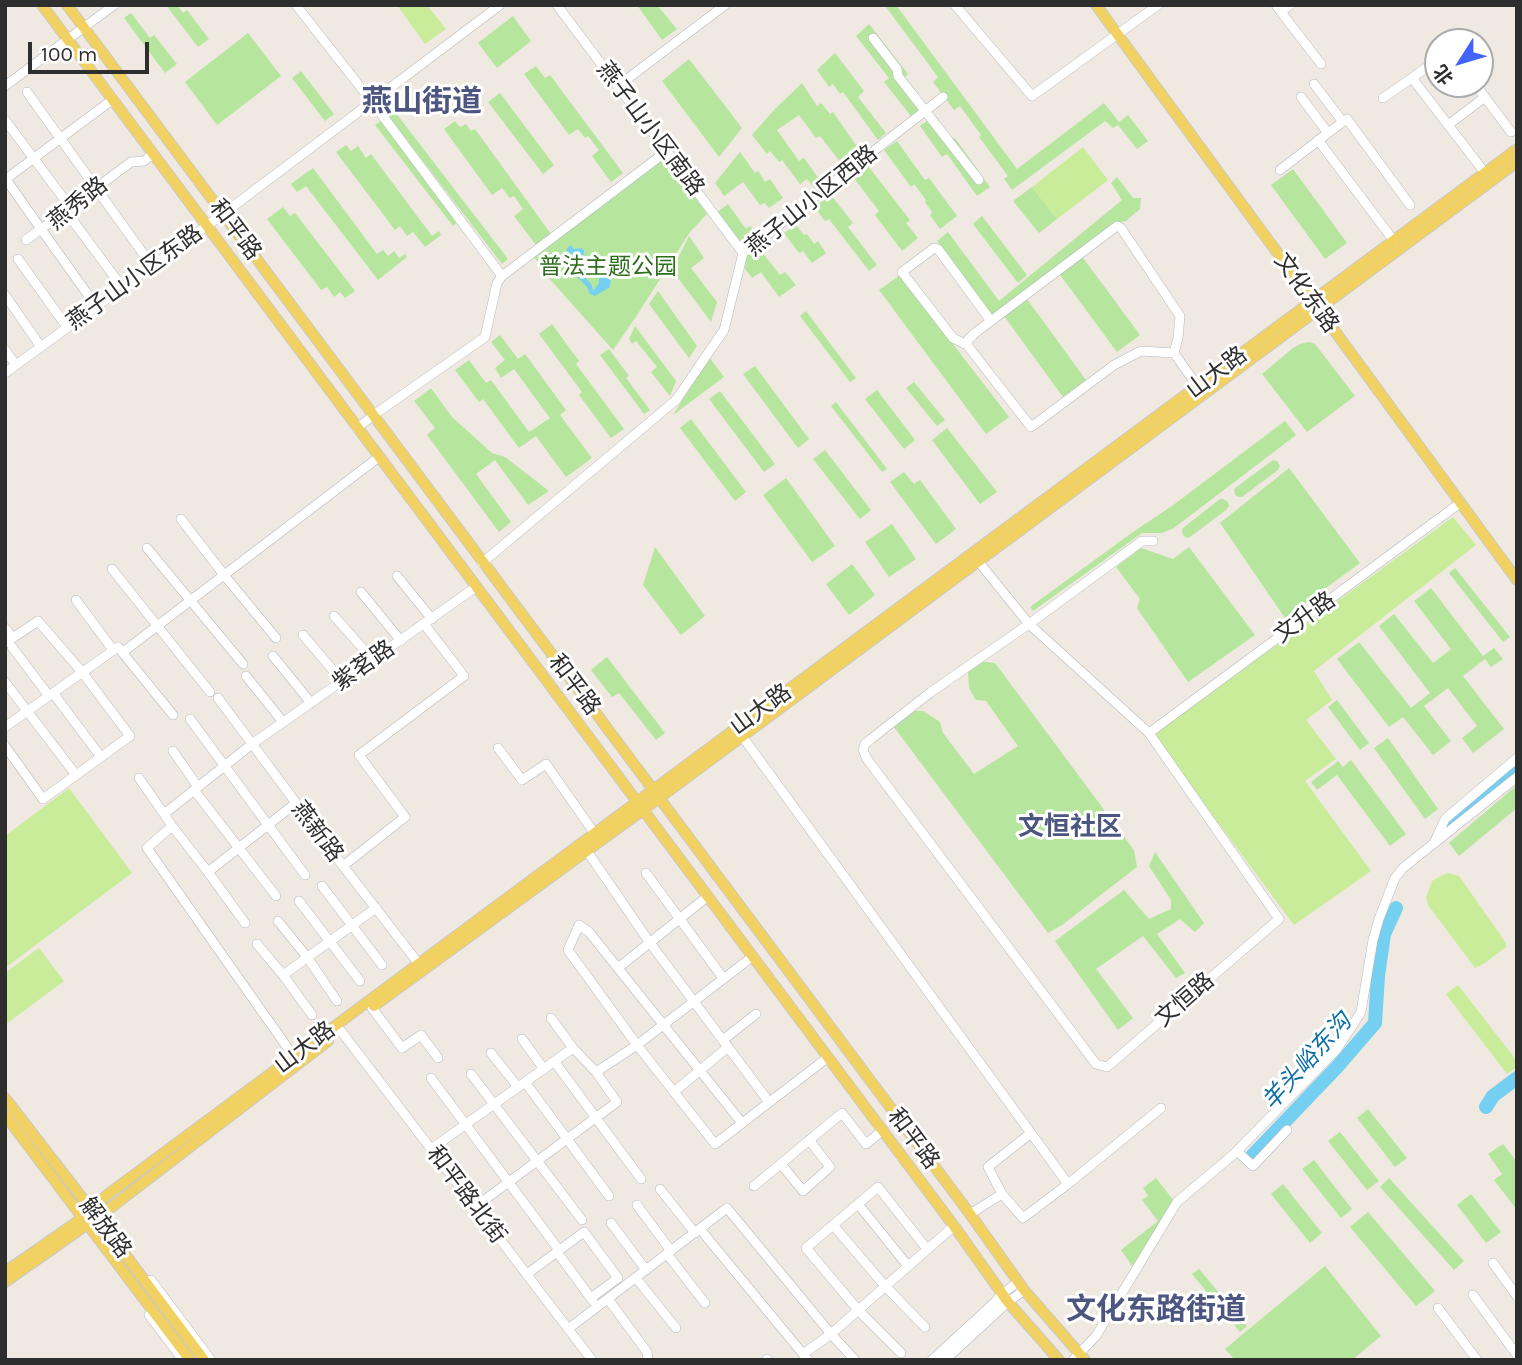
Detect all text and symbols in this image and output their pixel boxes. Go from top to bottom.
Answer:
scale bar [32,28,152,72]
north arrow [1424,28,1494,98]
text: 100 m [41,42,98,66]
street label: 燕子山小区南路 [591,56,709,202]
text: 北 [1429,60,1458,89]
district label: 燕山街道 [362,84,482,120]
street label: 燕子山小区西路 [741,140,883,262]
street label: 燕秀路 [43,172,113,236]
street label: 和平路 [203,194,267,266]
street label: 燕子山小区东路 [62,220,208,336]
street label: 文化东路 [1268,248,1344,338]
park label: 普法主题公园 [539,253,677,281]
street label: 山大路 [1181,341,1253,405]
street label: 文升路 [1269,587,1341,649]
street label: 紫茗路 [328,635,400,697]
street label: 和平路 [542,649,606,721]
street label: 山大路 [725,679,797,741]
street label: 燕新路 [285,796,349,868]
district label: 文恒社区 [1018,812,1122,844]
street label: 文恒路 [1150,967,1220,1033]
water label: 羊头峪东沟 [1256,1008,1358,1116]
street label: 山大路 [269,1016,341,1080]
street label: 和平路 [881,1103,945,1175]
street label: 和平路北街 [420,1141,512,1249]
street label: 解放路 [73,1192,137,1264]
district label: 文化东路街道 [1066,1292,1246,1328]

